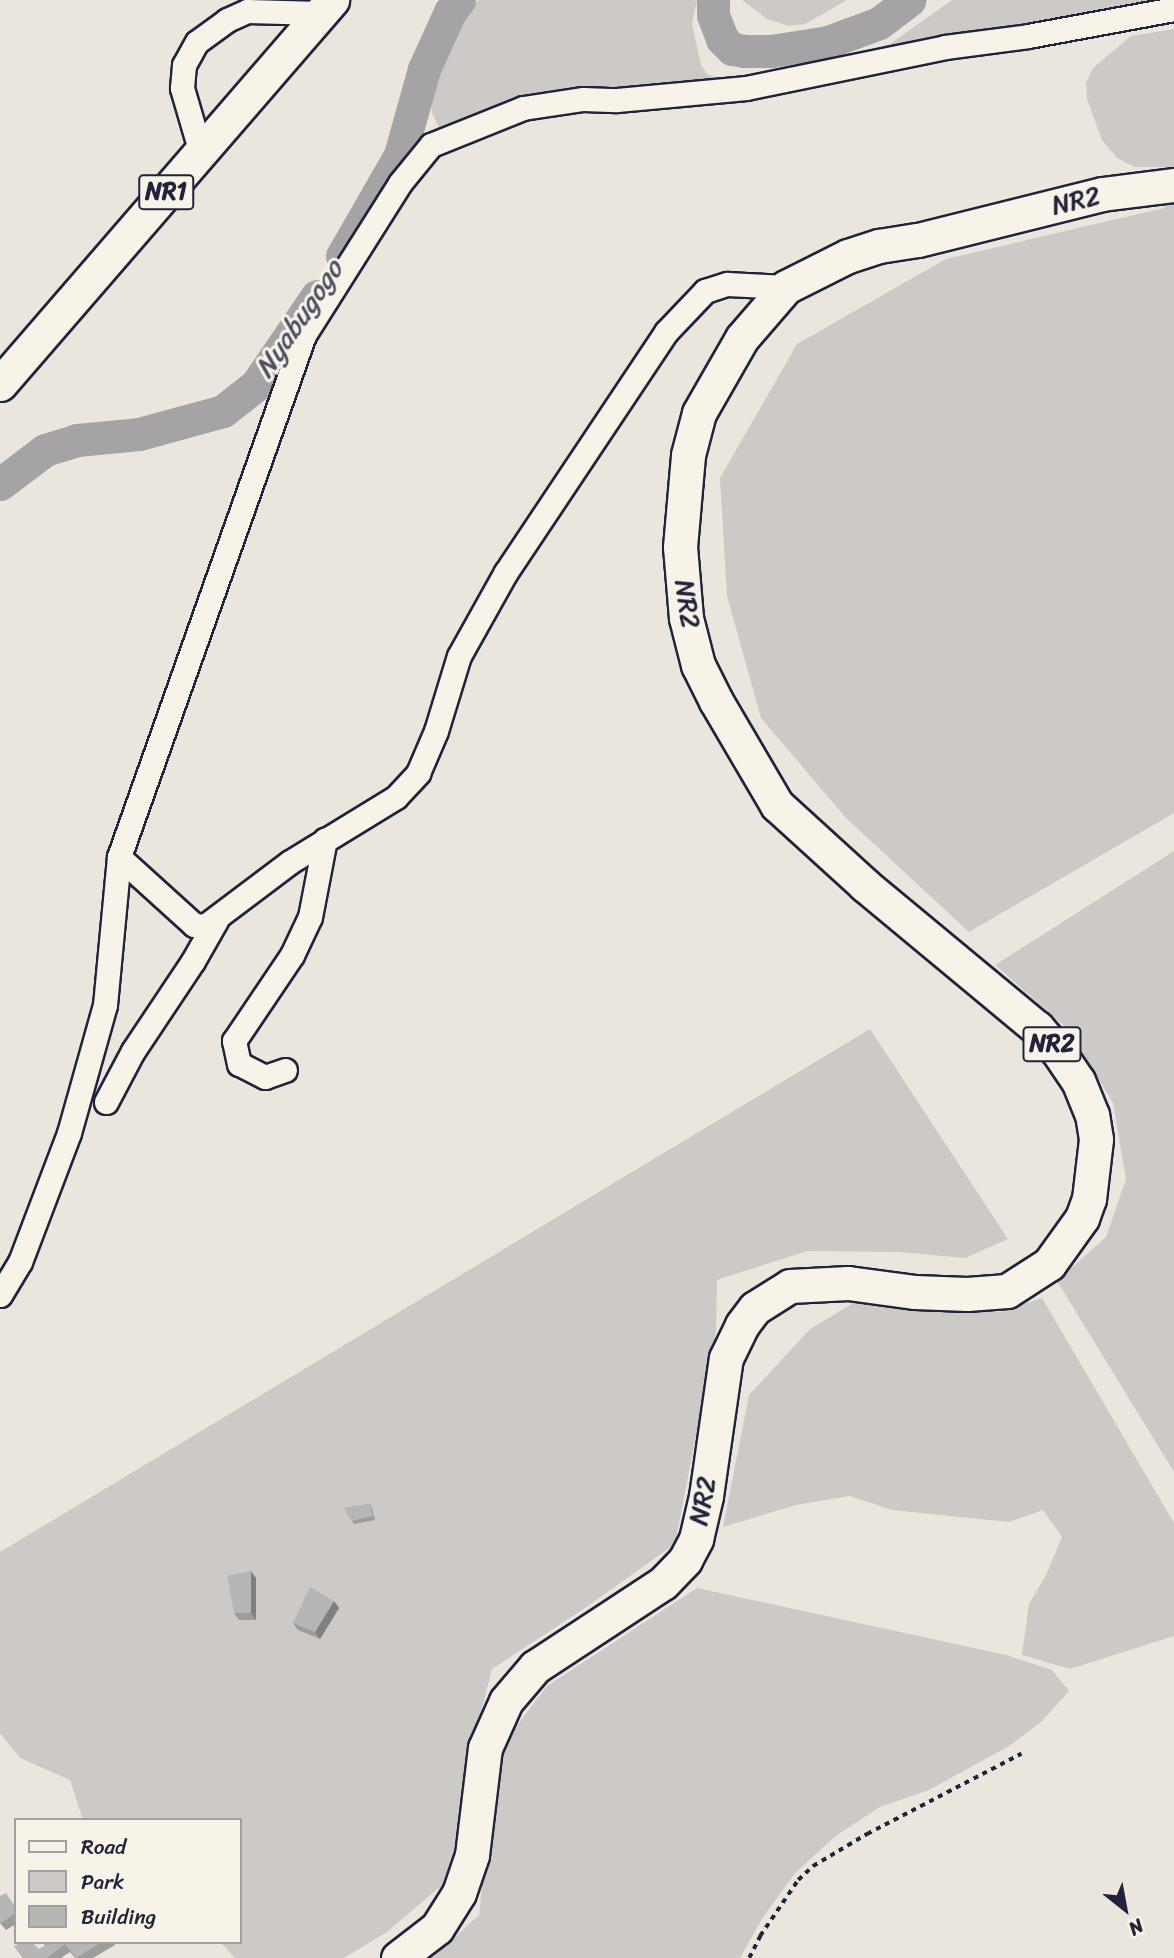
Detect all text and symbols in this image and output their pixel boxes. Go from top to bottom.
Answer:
road number: NR1 [138,172,194,212]
street label: NR2 [1049,180,1103,222]
water label: Nyabugogo [248,254,350,384]
street label: NR2 [668,578,706,630]
road number: NR2 [1022,1024,1082,1064]
street label: NR2 [683,1474,723,1528]
legend [14,1818,242,1944]
text: Road [81,1828,126,1866]
text: Park [81,1863,124,1901]
north arrow [1090,1874,1160,1944]
text: Building [81,1898,156,1936]
text: N [1122,1910,1150,1945]

